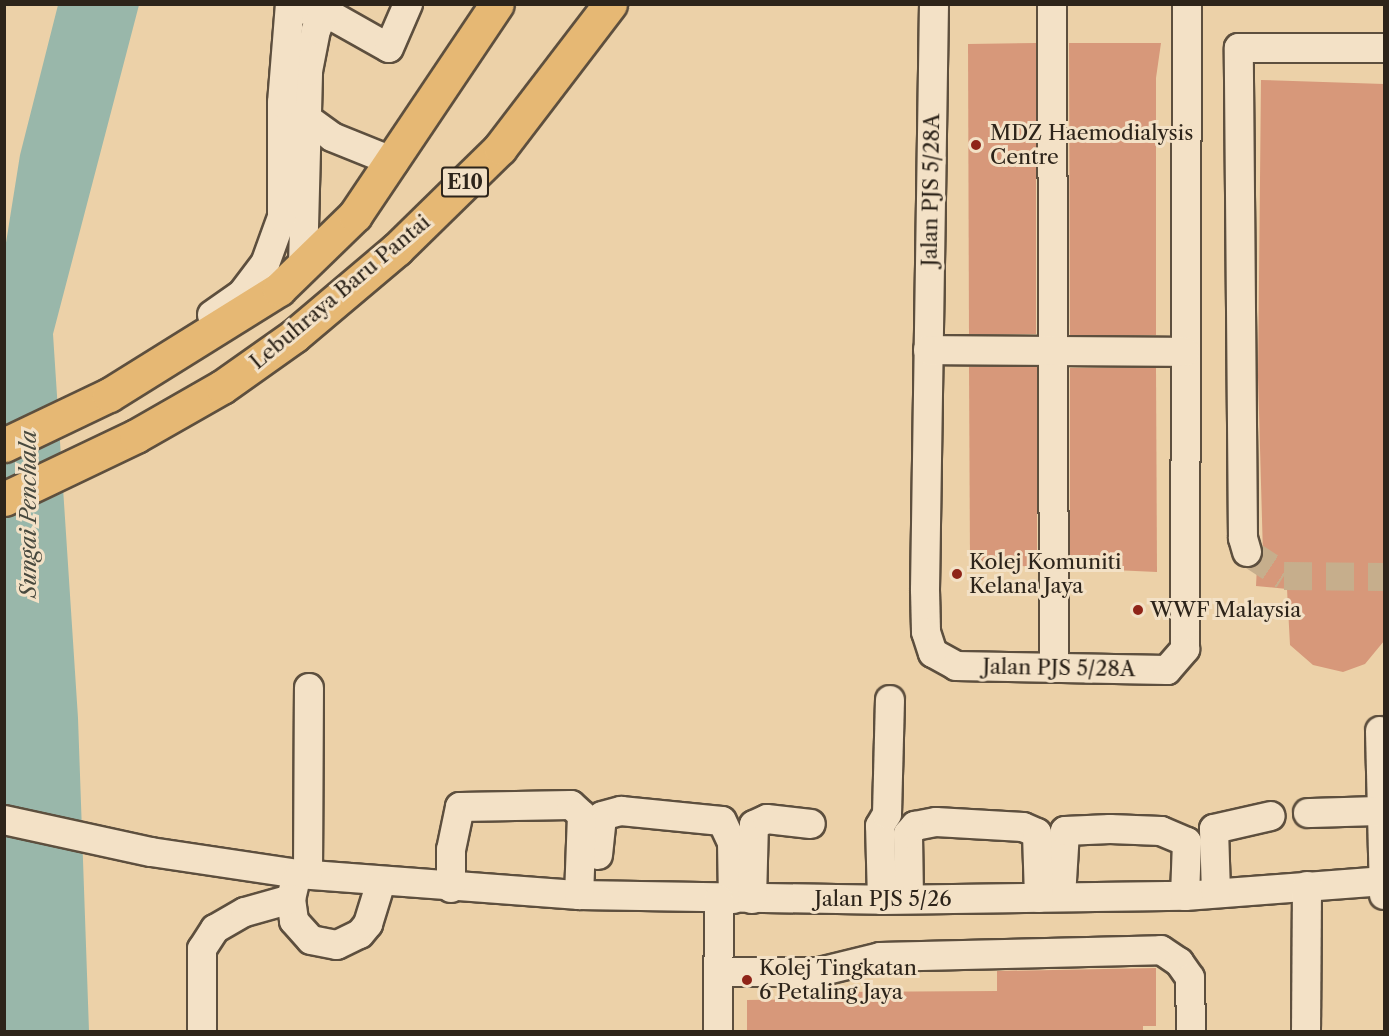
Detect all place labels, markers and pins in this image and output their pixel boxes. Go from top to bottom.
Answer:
place label: MDZ Haemodialysis Centre [990,120,1193,170]
marker: MDZ Haemodialysis Centre [967,136,985,154]
place label: Kolej Komuniti Kelana Jaya [969,549,1121,599]
marker: Kolej Komuniti Kelana Jaya [950,567,964,581]
place label: WWF Malaysia [1150,597,1302,623]
marker: WWF Malaysia [1131,603,1145,617]
place label: Kolej Tingkatan 6 Petaling Jaya [759,955,918,1005]
marker: Kolej Tingkatan 6 Petaling Jaya [740,973,754,987]

